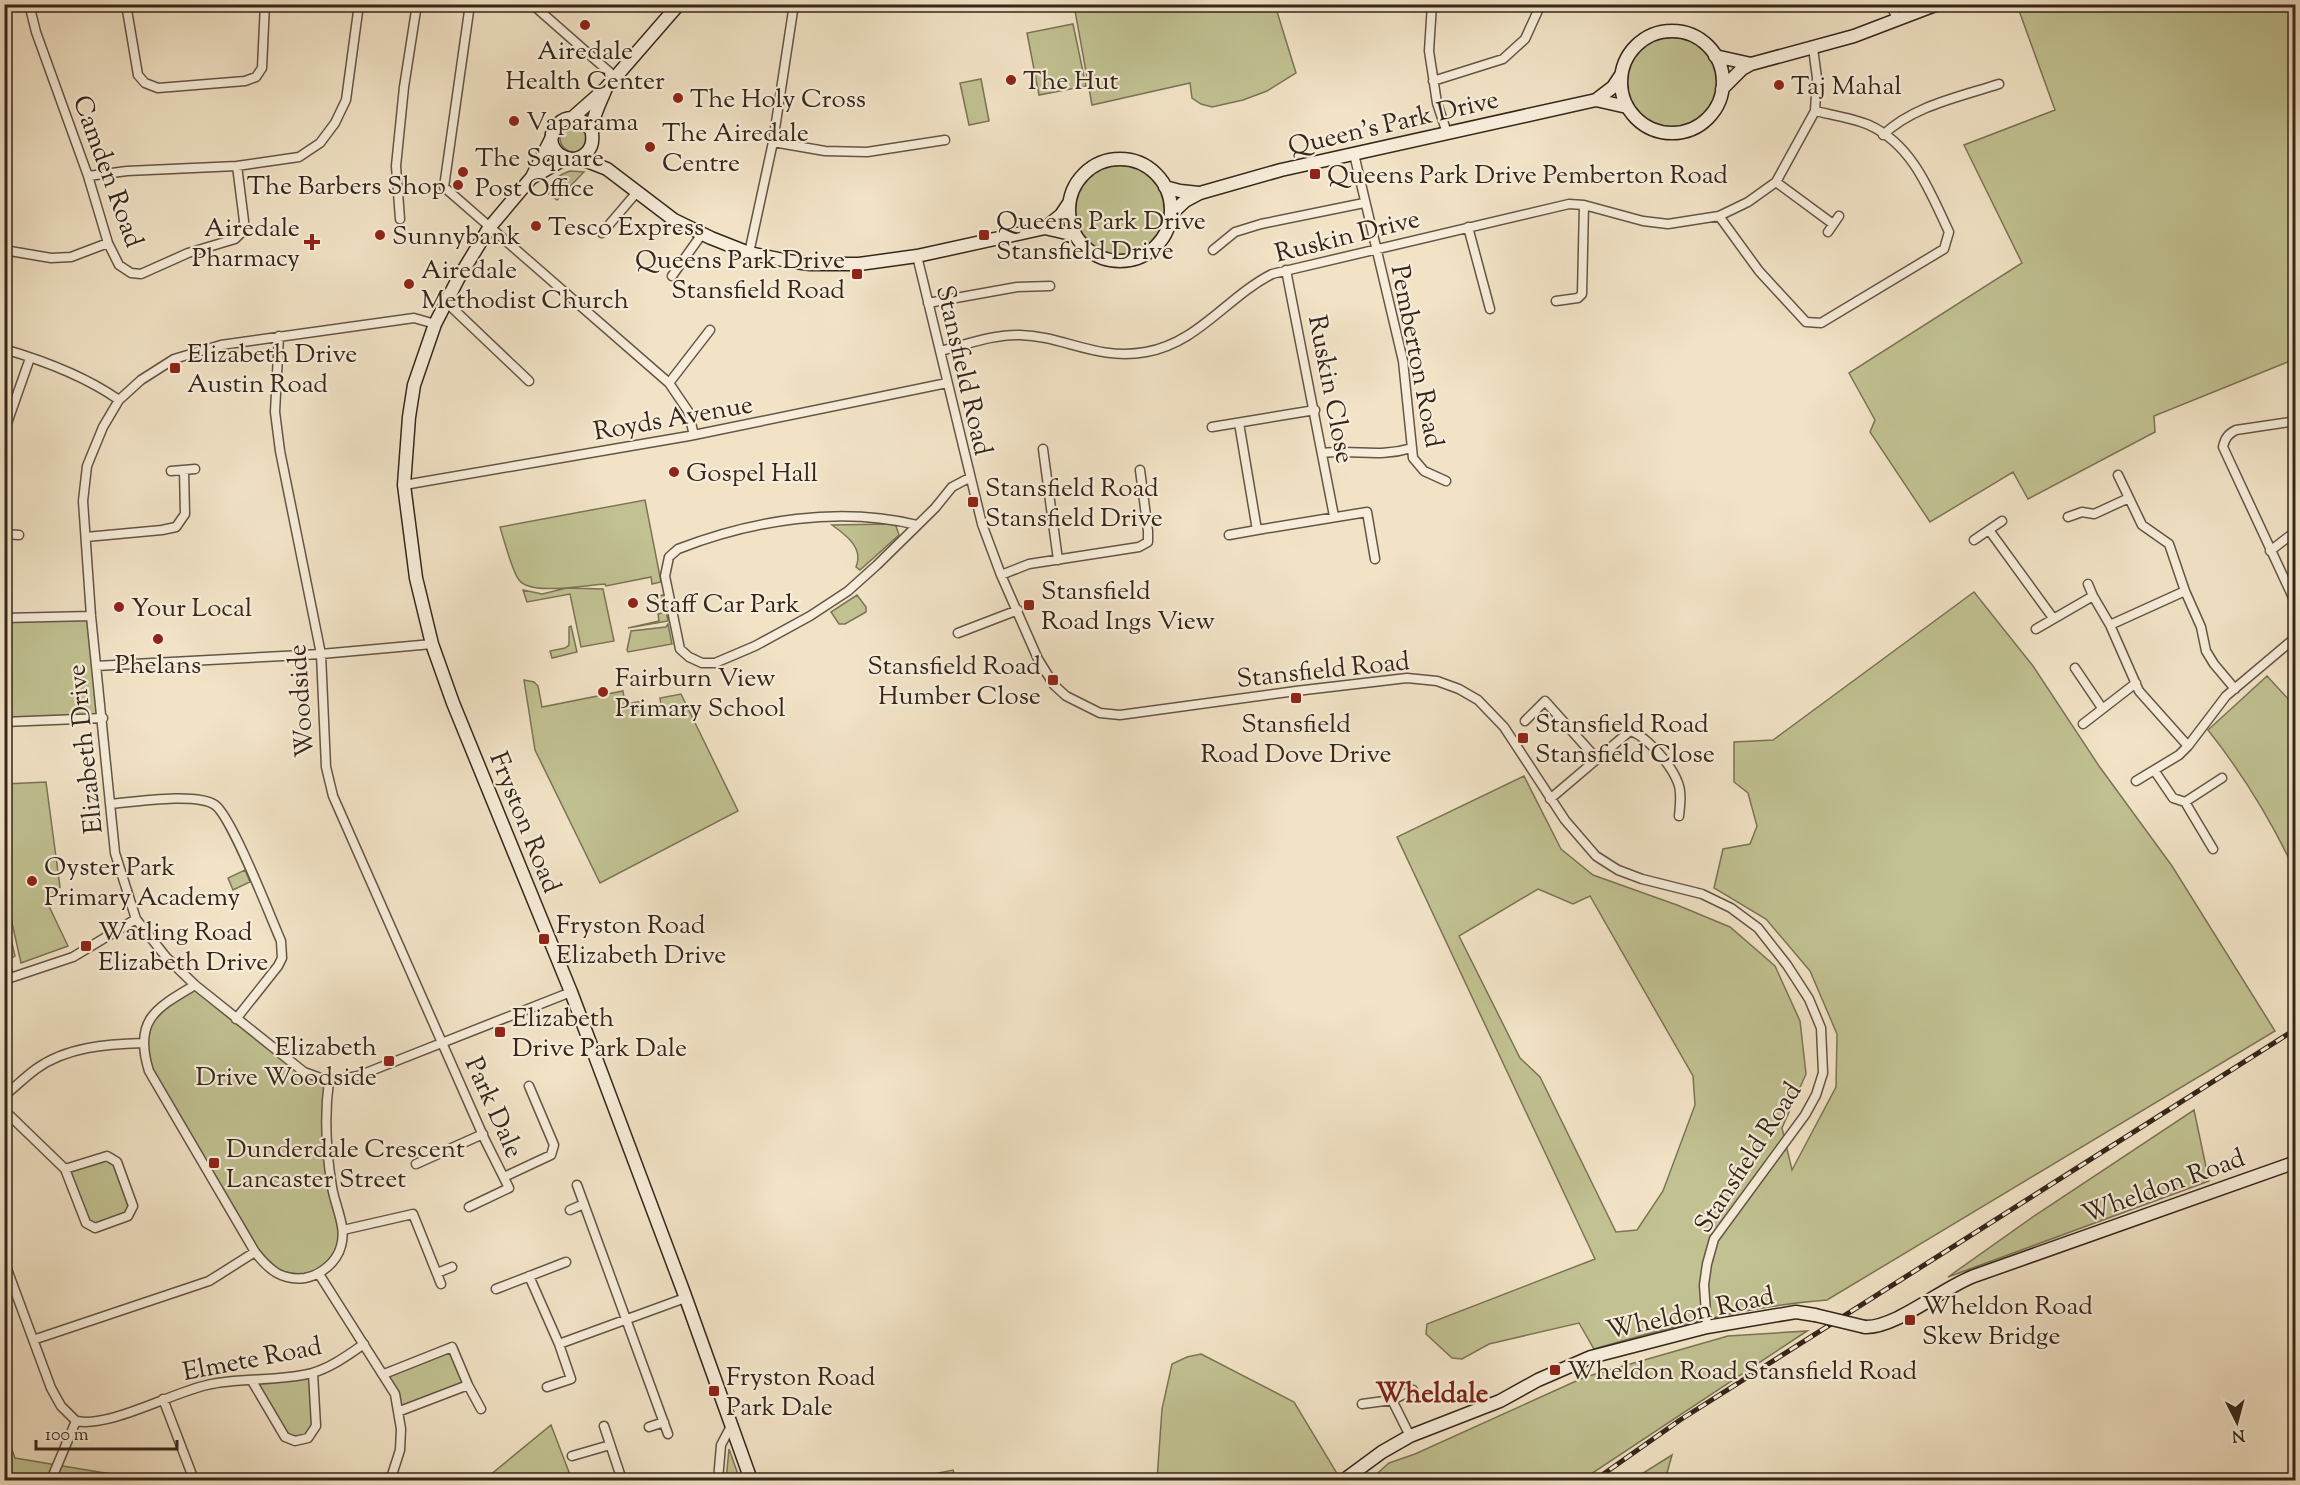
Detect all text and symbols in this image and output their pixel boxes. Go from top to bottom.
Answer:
marker: Airedale Health Center [578,18,592,32]
place label: Airedale Health Center [505,34,665,101]
place label: The Hut [1023,64,1118,101]
place label: Taj Mahal [1791,69,1902,106]
marker: The Hut [1004,73,1018,87]
marker: Taj Mahal [1772,78,1786,92]
place label: The Holy Cross [690,82,866,119]
street label: Queen's Park Drive [1285,82,1503,167]
street label: Camden Road [62,90,151,254]
marker: The Holy Cross [671,91,685,105]
place label: Vaparama [526,105,638,142]
marker: Vaparama [507,114,521,128]
place label: The Airedale Centre [662,116,809,183]
marker: The Airedale Centre [643,140,657,154]
place label: The Square Post Office [475,141,604,208]
place label: Queens Park Drive Pemberton Road [1327,158,1728,195]
marker: The Square Post Office [456,165,470,179]
marker: Queens Park Drive Pemberton Road [1308,167,1322,181]
place label: The Barbers Shop [247,169,446,206]
marker: The Barbers Shop [451,178,465,192]
street label: Ruskin Drive [1271,202,1424,273]
place label: Queens Park Drive Stansfield Drive [996,204,1206,271]
place label: Tesco Express [548,210,704,247]
place label: Airedale Pharmacy [192,211,300,278]
place label: Sunnybank [392,219,521,256]
marker: Tesco Express [529,219,543,233]
marker: Sunnybank [373,228,387,242]
marker: Queens Park Drive Stansfield Drive [977,228,991,242]
marker: Airedale Pharmacy [305,235,319,249]
place label: Queens Park Drive Stansfield Road [635,243,845,310]
place label: Airedale Methodist Church [421,253,629,320]
street label: Pemberton Road [1380,262,1451,451]
marker: Queens Park Drive Stansfield Road [850,267,864,281]
marker: Airedale Methodist Church [402,277,416,291]
street label: Stansfield Road [925,282,1000,460]
street label: Ruskin Close [1297,312,1362,467]
place label: Elizabeth Drive Austin Road [187,337,357,404]
marker: Elizabeth Drive Austin Road [168,361,182,375]
street label: Royds Avenue [591,387,756,452]
place label: Gospel Hall [686,456,818,493]
marker: Gospel Hall [667,465,681,479]
place label: Stansfield Road Stansfield Drive [985,471,1163,538]
marker: Stansfield Road Stansfield Drive [966,495,980,509]
place label: Stansfield Road Ings View [1041,574,1215,641]
place label: Staff Car Park [645,587,800,624]
place label: Your Local [131,591,252,628]
marker: Staff Car Park [626,596,640,610]
marker: Stansfield Road Ings View [1022,598,1036,612]
marker: Your Local [112,600,126,614]
marker: Phelans [151,632,165,646]
street label: Woodside [280,643,325,759]
street label: Stansfield Road [1235,644,1412,699]
place label: Phelans [115,648,201,685]
place label: Stansfield Road Humber Close [867,649,1041,716]
place label: Fairburn View Primary School [615,661,785,728]
street label: Elizabeth Drive [59,662,114,835]
marker: Stansfield Road Humber Close [1046,673,1060,687]
marker: Fairburn View Primary School [596,685,610,699]
marker: Stansfield Road Dove Drive [1289,691,1303,705]
place label: Stansfield Road Dove Drive [1200,707,1392,774]
place label: Stansfield Road Stansfield Close [1535,707,1715,774]
marker: Stansfield Road Stansfield Close [1516,731,1530,745]
street label: Fryston Road [479,747,569,899]
place label: Oyster Park Primary Academy [44,850,240,917]
marker: Oyster Park Primary Academy [25,874,39,888]
place label: Fryston Road Elizabeth Drive [556,908,726,975]
place label: Watling Road Elizabeth Drive [98,915,268,982]
marker: Fryston Road Elizabeth Drive [537,932,551,946]
marker: Watling Road Elizabeth Drive [79,939,93,953]
place label: Elizabeth Drive Park Dale [512,1001,687,1068]
marker: Elizabeth Drive Park Dale [493,1025,507,1039]
place label: Elizabeth Drive Woodside [195,1030,377,1097]
street label: Park Dale [454,1052,531,1164]
marker: Elizabeth Drive Woodside [382,1054,396,1068]
street label: Stansfield Road [1686,1075,1812,1241]
place label: Dunderdale Crescent Lancaster Street [226,1132,465,1199]
street label: Wheldon Road [2077,1141,2251,1234]
marker: Dunderdale Crescent Lancaster Street [207,1156,221,1170]
street label: Wheldon Road [1603,1279,1778,1350]
place label: Wheldon Road Skew Bridge [1922,1289,2093,1356]
marker: Wheldon Road Skew Bridge [1903,1313,1917,1327]
street label: Elmete Road [180,1329,326,1392]
place label: Wheldon Road Stansfield Road [1567,1354,1917,1391]
place label: Fryston Road Park Dale [726,1360,876,1427]
marker: Wheldon Road Stansfield Road [1548,1363,1562,1377]
district label: Wheldale [1376,1376,1488,1415]
marker: Fryston Road Park Dale [707,1384,721,1398]
north arrow [2207,1392,2267,1452]
scale bar [36,1413,177,1451]
text: N [2231,1422,2246,1447]
text: 100 m [45,1423,89,1449]

